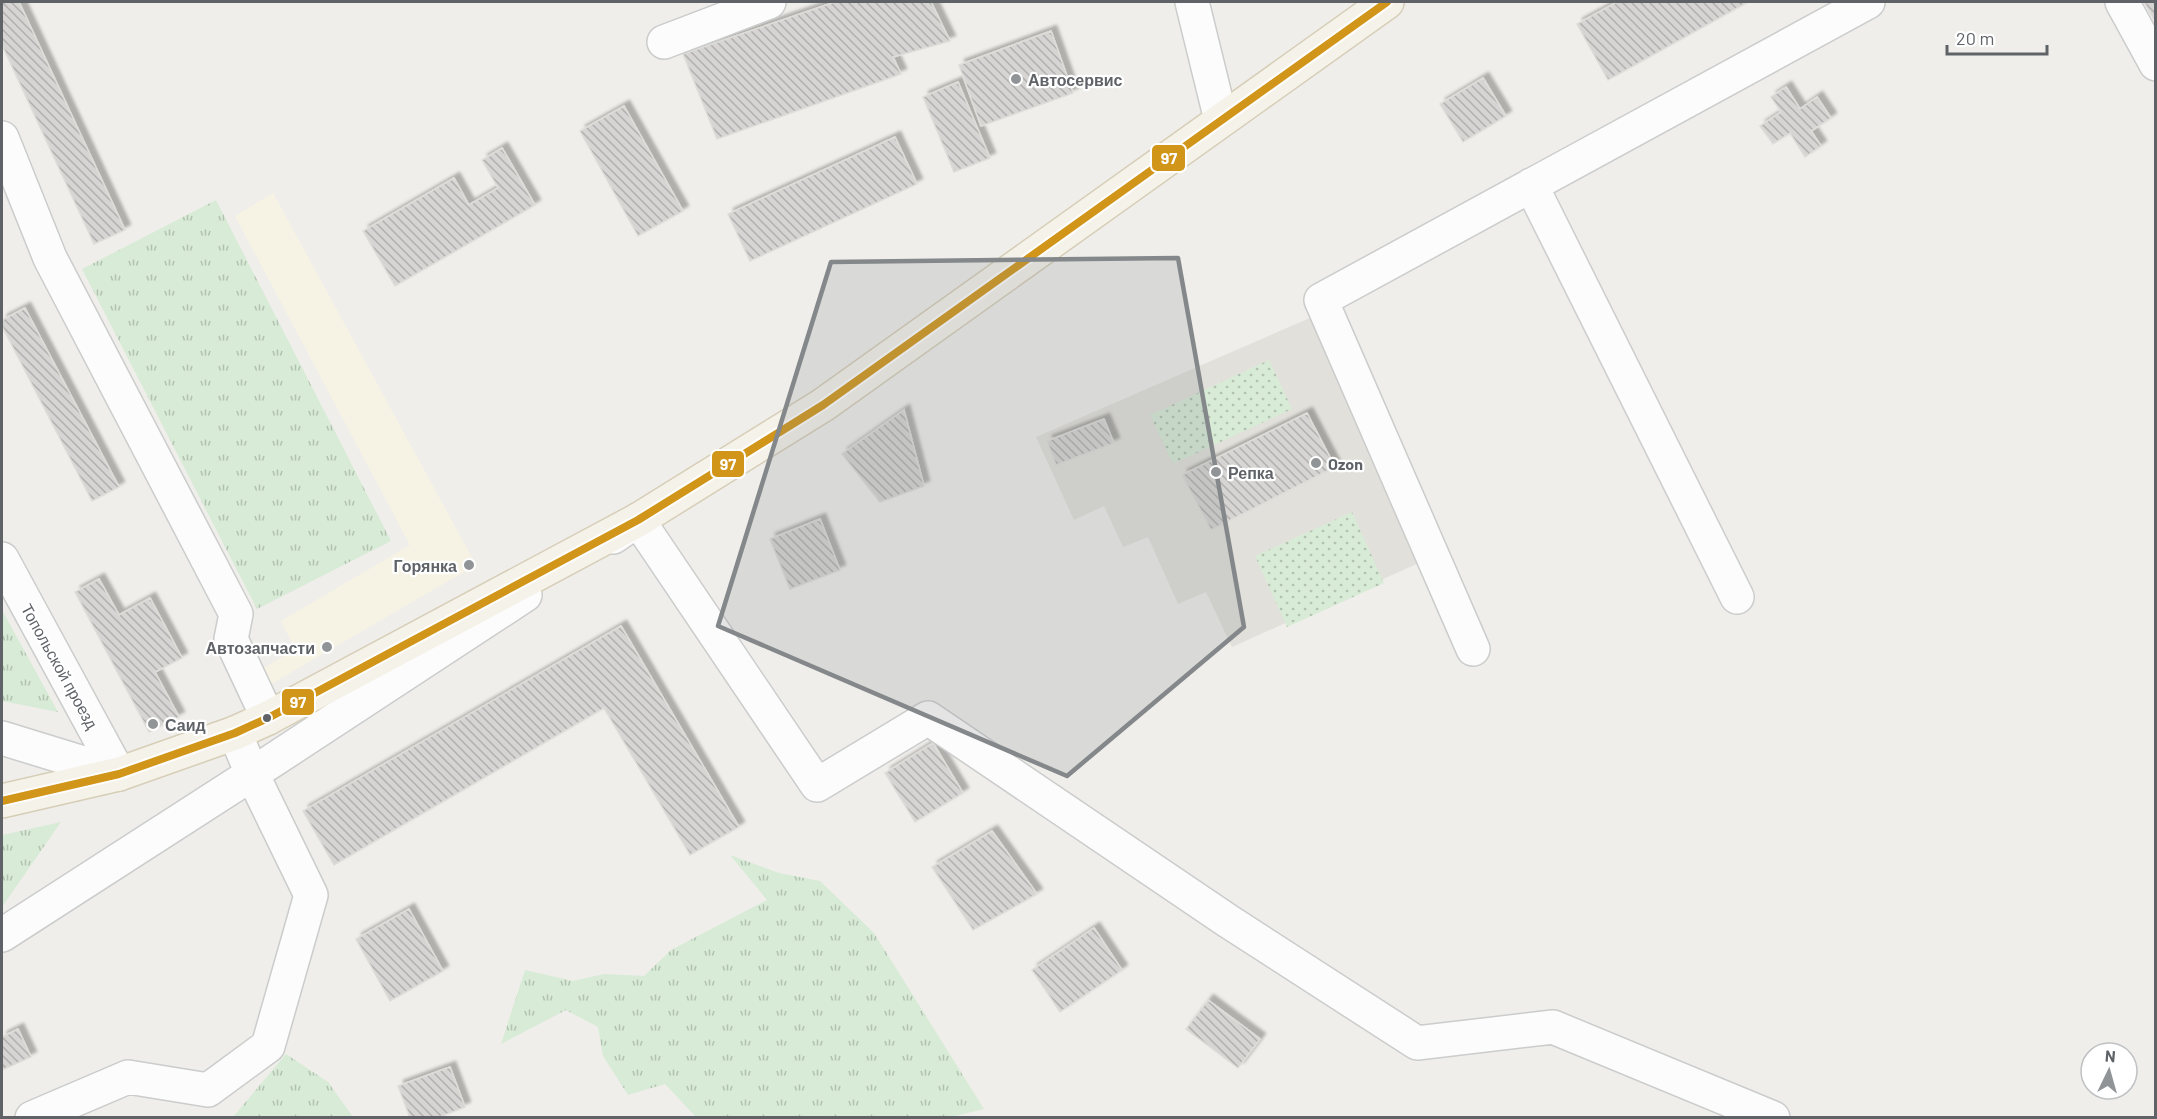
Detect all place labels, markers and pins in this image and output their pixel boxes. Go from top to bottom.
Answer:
place label: Автосервис [1028,70,1123,89]
marker: Автосервис [1009,72,1023,86]
place label: Ozon [1328,454,1363,473]
marker: Ozon [1309,456,1323,470]
place label: Репка [1228,463,1274,482]
marker: Репка [1209,465,1223,479]
place label: Горянка [393,556,457,575]
marker: Горянка [462,558,476,572]
place label: Автозапчасти [206,638,315,657]
marker: Автозапчасти [320,640,334,654]
unlabelled marker [261,712,273,724]
place label: Саид [165,715,206,734]
marker: Саид [146,717,160,731]

